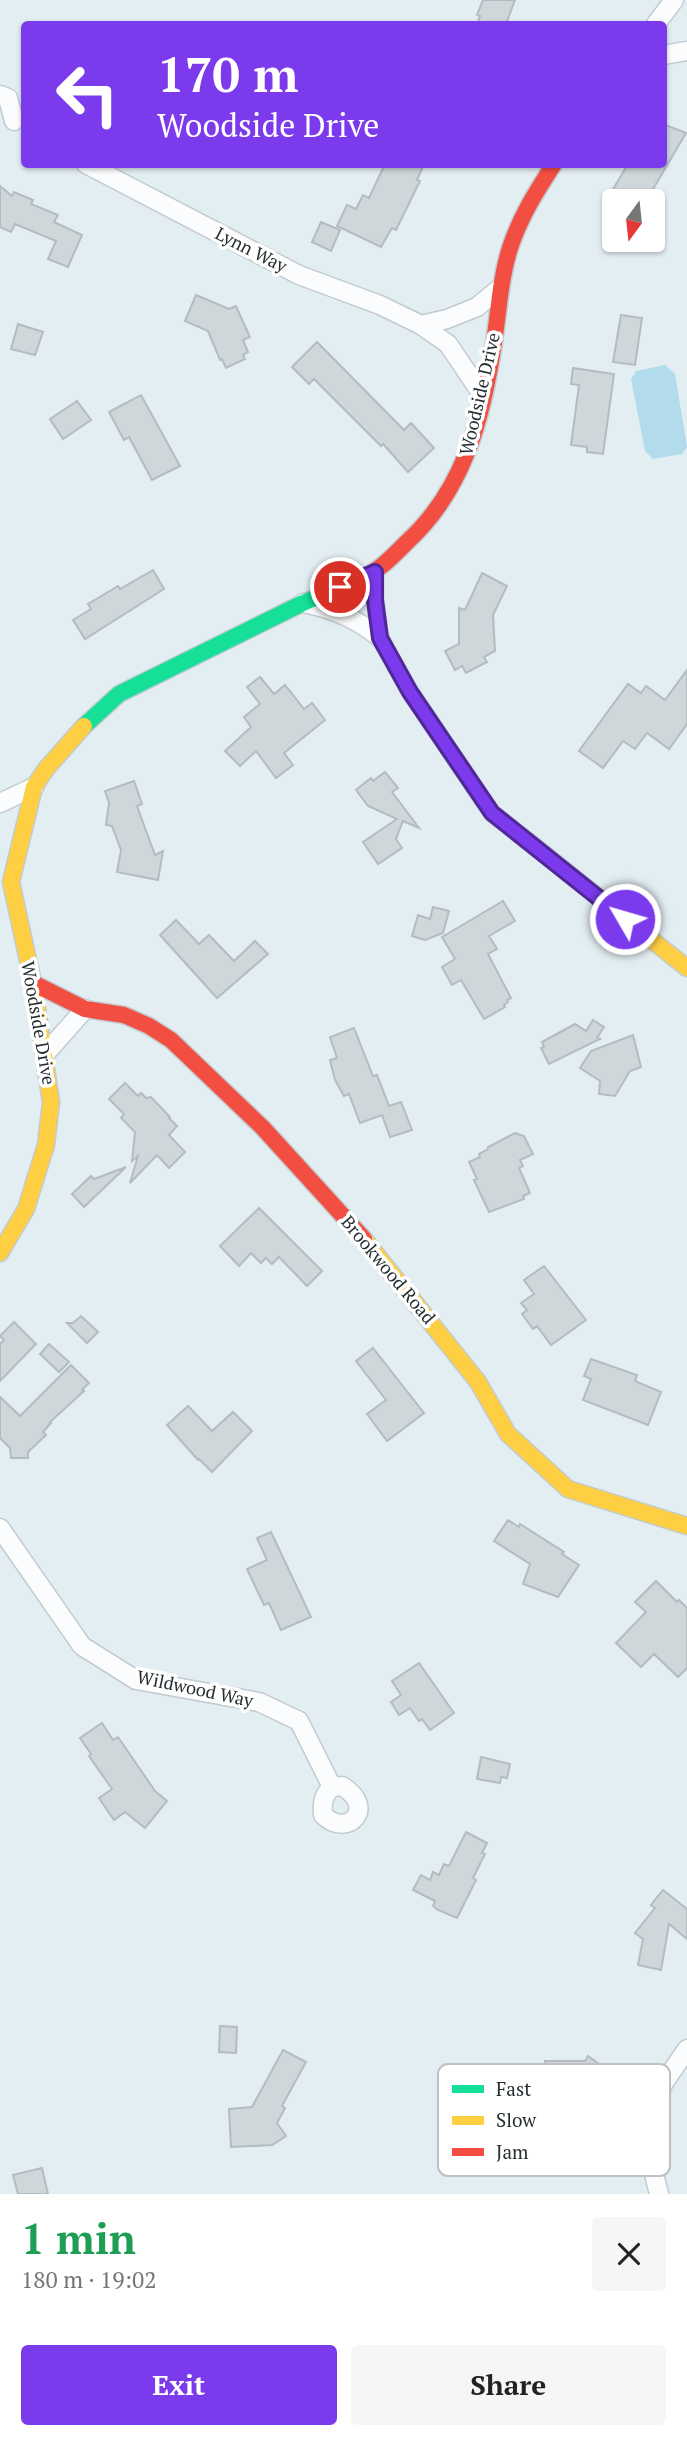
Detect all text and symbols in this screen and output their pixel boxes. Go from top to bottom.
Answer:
text: 170 m [157,41,299,106]
icon: left [42,49,133,140]
text: Woodside Drive [157,104,379,146]
north arrow [602,189,665,252]
map controls [602,189,665,252]
street label: Lynn Way [211,221,292,278]
street label: Woodside Drive [453,330,505,457]
pin [310,557,370,617]
icon: arrive [321,568,359,606]
position arrow [588,882,662,956]
street label: Woodside Drive [16,959,62,1087]
street label: Brookwood Road [336,1210,441,1329]
street label: Wildwood Way [135,1664,257,1712]
legend [438,2064,670,2176]
text: Fast [496,2076,531,2101]
text: Slow [496,2107,537,2132]
text: Jam [496,2139,529,2164]
text: 1 min [21,2210,136,2266]
button: close [592,2217,666,2291]
text: 180 m · 19:02 [21,2264,156,2295]
button: Exit [21,2345,337,2425]
button: Share [351,2345,666,2425]

